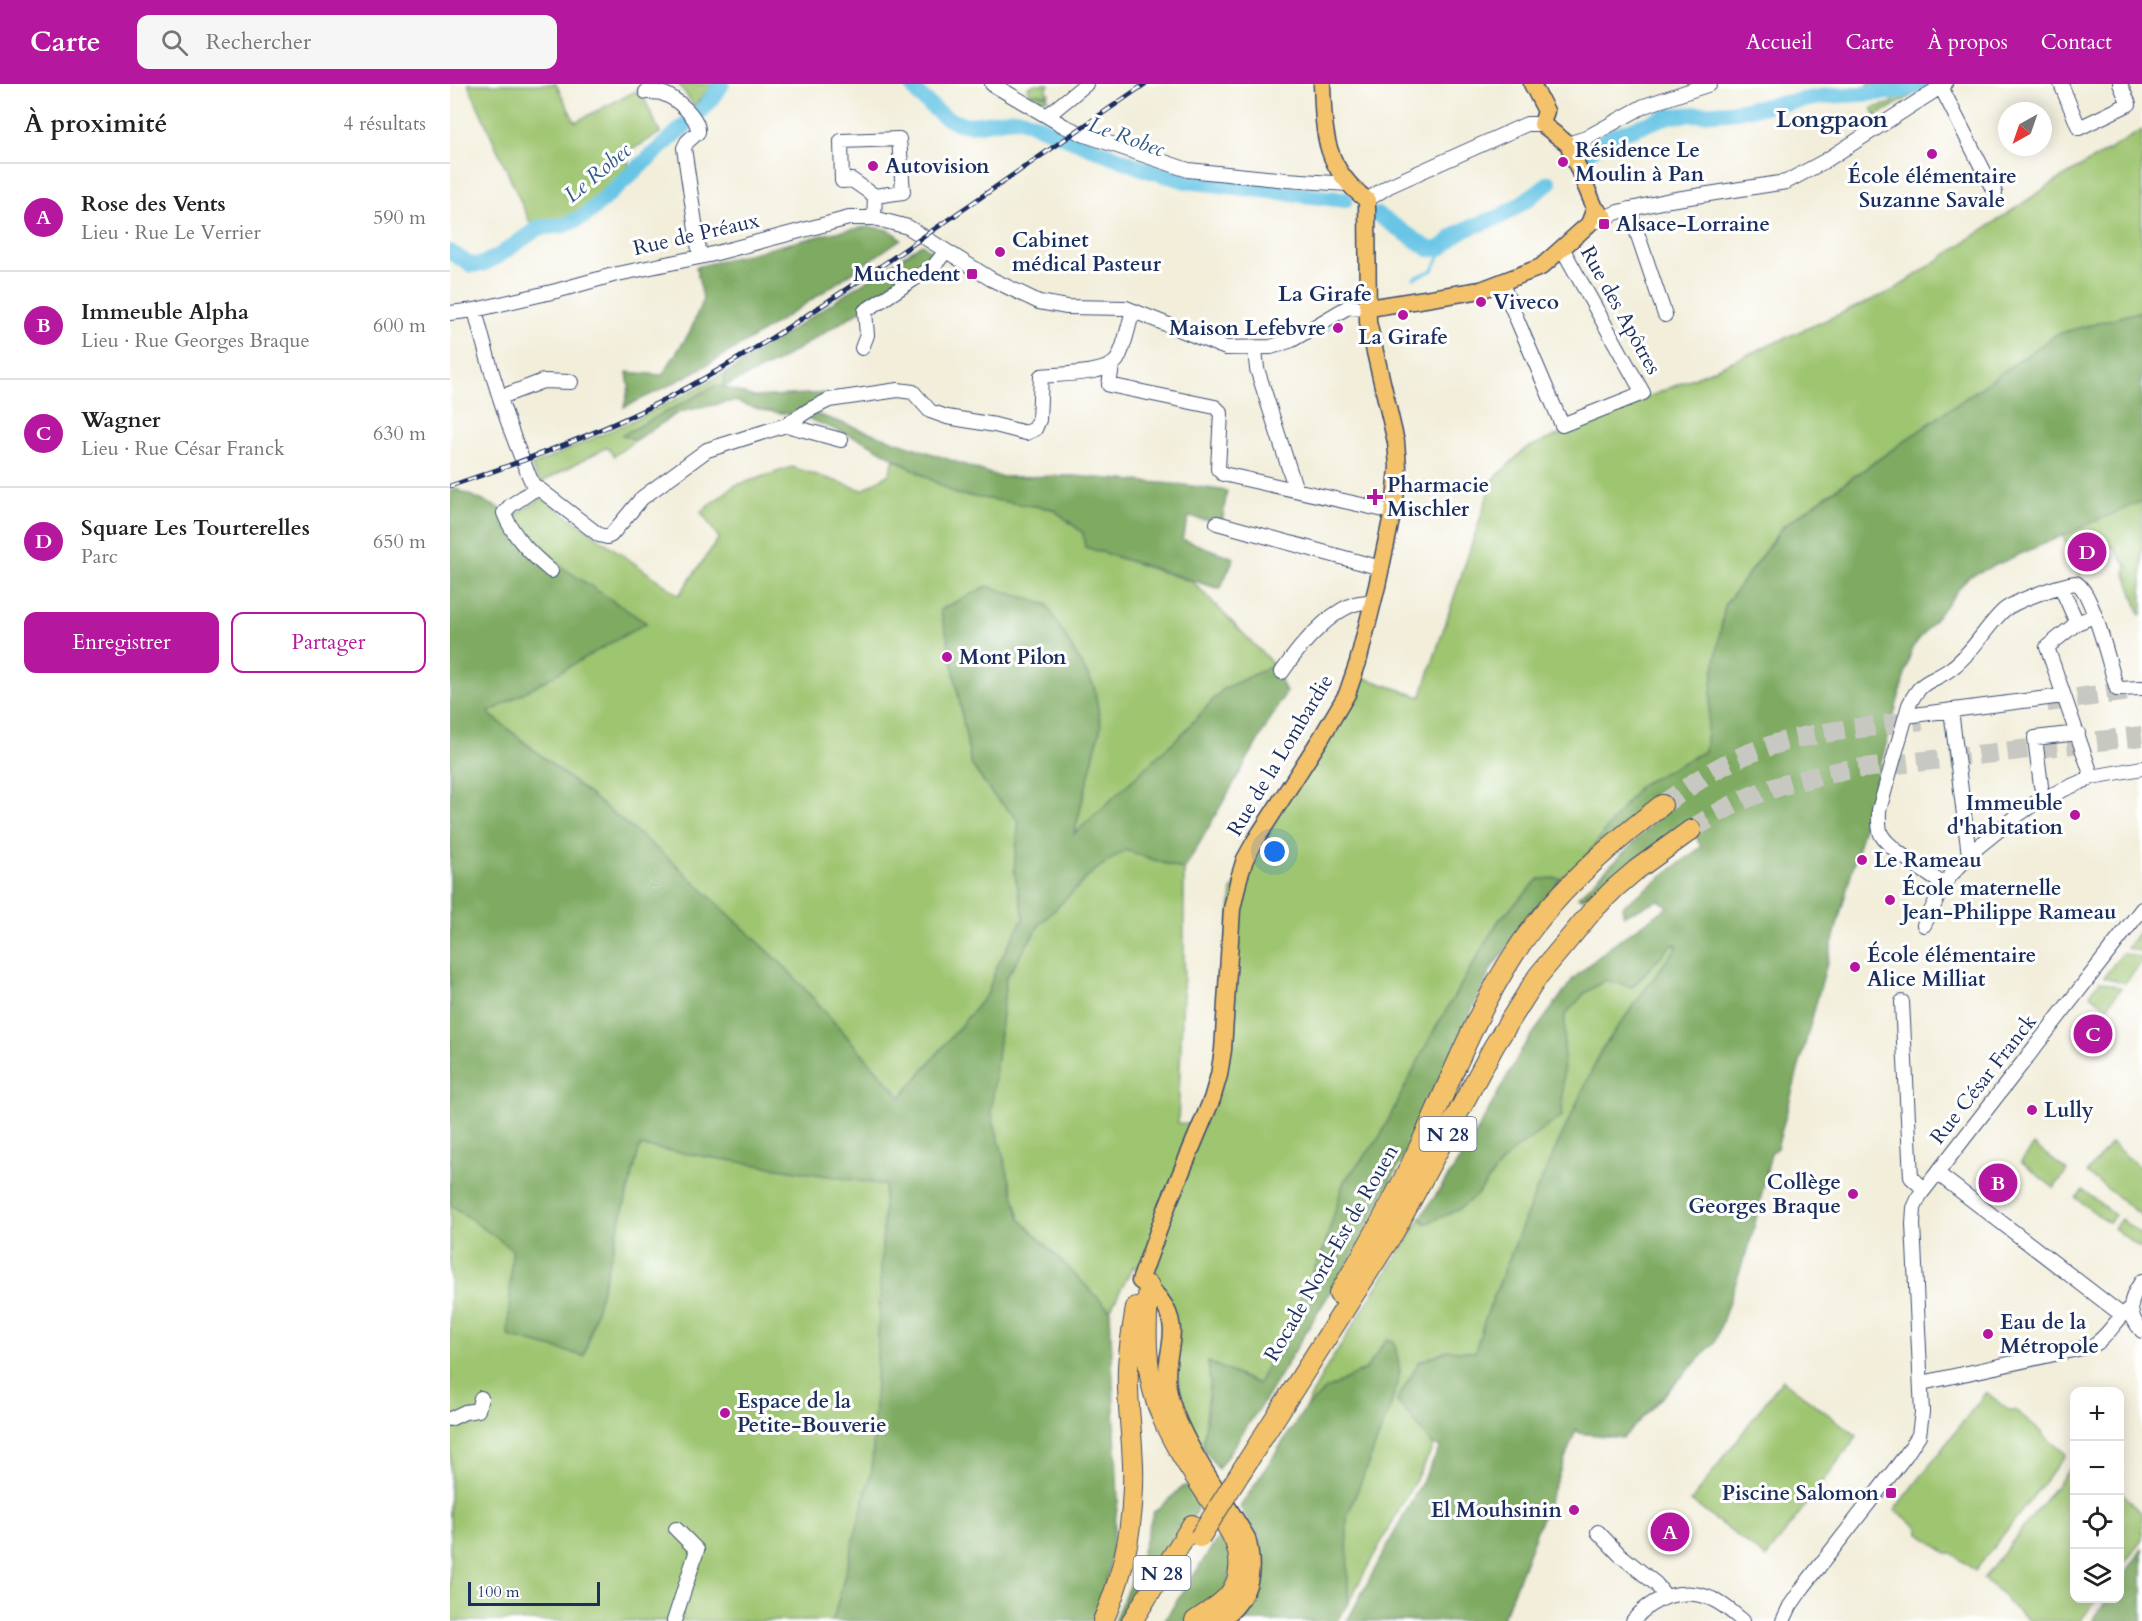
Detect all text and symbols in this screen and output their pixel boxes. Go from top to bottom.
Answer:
search box [137,15,557,69]
text: Carte [30,23,101,61]
icon: search [158,26,191,59]
text: Rechercher [206,27,311,57]
text: Accueil [1746,28,1812,57]
text: Carte [1845,28,1894,57]
text: À propos [1927,28,2008,57]
text: Contact [2041,28,2112,57]
north arrow [1998,102,2052,156]
district label: Longpaon [1776,103,1889,136]
text: À proximité [24,106,167,141]
water label: Le Robec [1084,109,1170,165]
text: 4 résultats [343,110,426,137]
water label: Le Robec [558,135,638,210]
place label: Résidence Le Moulin à Pan [1575,136,1705,189]
marker: École élémentaire Suzanne Savale [1925,147,1939,161]
place label: Autovision [885,152,990,181]
marker: Résidence Le Moulin à Pan [1556,155,1570,169]
marker: Autovision [866,159,880,173]
place label: École élémentaire Suzanne Savale [1847,162,2017,215]
text: Rose des Vents [81,189,226,219]
text: A [36,204,51,231]
text: 590 m [373,204,426,231]
street label: Rue de Préaux [630,206,762,263]
place label: Alsace-Lorraine [1616,210,1770,239]
marker: Alsace-Lorraine [1597,217,1611,231]
text: Lieu · Rue Le Verrier [81,219,261,246]
place label: Cabinet médical Pasteur [1012,226,1162,279]
street label: Rue des Apôtres [1573,241,1668,380]
marker: Cabinet médical Pasteur [993,245,1007,259]
place label: Muchedent [853,260,961,289]
marker: Muchedent [965,267,979,281]
district label: La Girafe [1278,279,1372,309]
place label: Viveco [1493,288,1559,317]
marker: Viveco [1474,295,1488,309]
text: Immeuble Alpha [81,297,249,327]
marker: La Girafe [1396,308,1410,322]
text: B [36,312,51,339]
text: 600 m [373,312,426,339]
place label: Maison Lefebvre [1169,314,1326,343]
marker: Maison Lefebvre [1331,321,1345,335]
place label: La Girafe [1358,323,1448,352]
text: Lieu · Rue Georges Braque [81,327,310,354]
text: Wagner [81,405,161,435]
text: C [36,420,51,447]
text: 630 m [373,420,426,447]
text: Lieu · Rue César Franck [81,435,285,462]
place label: Pharmacie Mischler [1387,471,1489,524]
marker: Pharmacie Mischler [1368,490,1382,504]
text: Square Les Tourterelles [81,513,310,543]
text: D [35,528,52,555]
text: 650 m [373,528,426,555]
pin: D [2068,530,2106,574]
text: Parc [81,543,118,570]
button: Enregistrer [24,612,219,673]
button: Partager [231,612,426,673]
place label: Mont Pilon [959,643,1067,672]
marker: Mont Pilon [940,650,954,664]
street label: Rue de la Lombardie [1221,669,1340,842]
place label: Immeuble d'habitation [1947,789,2063,842]
marker: Immeuble d'habitation [2068,808,2082,822]
your location [1260,837,1289,866]
place label: Le Rameau [1874,846,1982,875]
marker: Le Rameau [1855,853,1869,867]
place label: École maternelle Jean-Philippe Rameau [1899,874,2116,927]
marker: École maternelle Jean-Philippe Rameau [1883,893,1897,907]
place label: École élémentaire Alice Milliat [1867,941,2036,994]
marker: École élémentaire Alice Milliat [1848,960,1862,974]
street label: Rue César Franck [1923,1008,2044,1150]
pin: C [2074,1012,2112,1056]
place label: Lully [2044,1096,2094,1125]
marker: Lully [2025,1103,2039,1117]
road number: N 28 [1420,1117,1476,1151]
street label: Rocade Nord-Est de Rouen [1257,1139,1405,1367]
pin: B [1978,1160,2018,1206]
place label: Collège Georges Braque [1688,1168,1841,1221]
marker: Collège Georges Braque [1846,1187,1860,1201]
place label: Eau de la Métropole [2000,1308,2099,1361]
marker: Eau de la Métropole [1981,1327,1995,1341]
place label: Espace de la Petite-Bouverie [737,1387,887,1440]
map controls [2070,1387,2124,1603]
button: + [2070,1387,2124,1441]
marker: Espace de la Petite-Bouverie [718,1406,732,1420]
button: − [2070,1441,2124,1495]
place label: Piscine Salomon [1722,1479,1879,1508]
marker: Piscine Salomon [1884,1486,1898,1500]
button: locate [2070,1495,2124,1549]
place label: El Mouhsinin [1431,1496,1562,1525]
marker: El Mouhsinin [1567,1503,1581,1517]
pin: A [1650,1510,1690,1554]
button: layers [2070,1549,2124,1603]
road number: N 28 [1134,1556,1190,1590]
scale bar [468,1579,600,1606]
text: 100 m [477,1581,519,1603]

